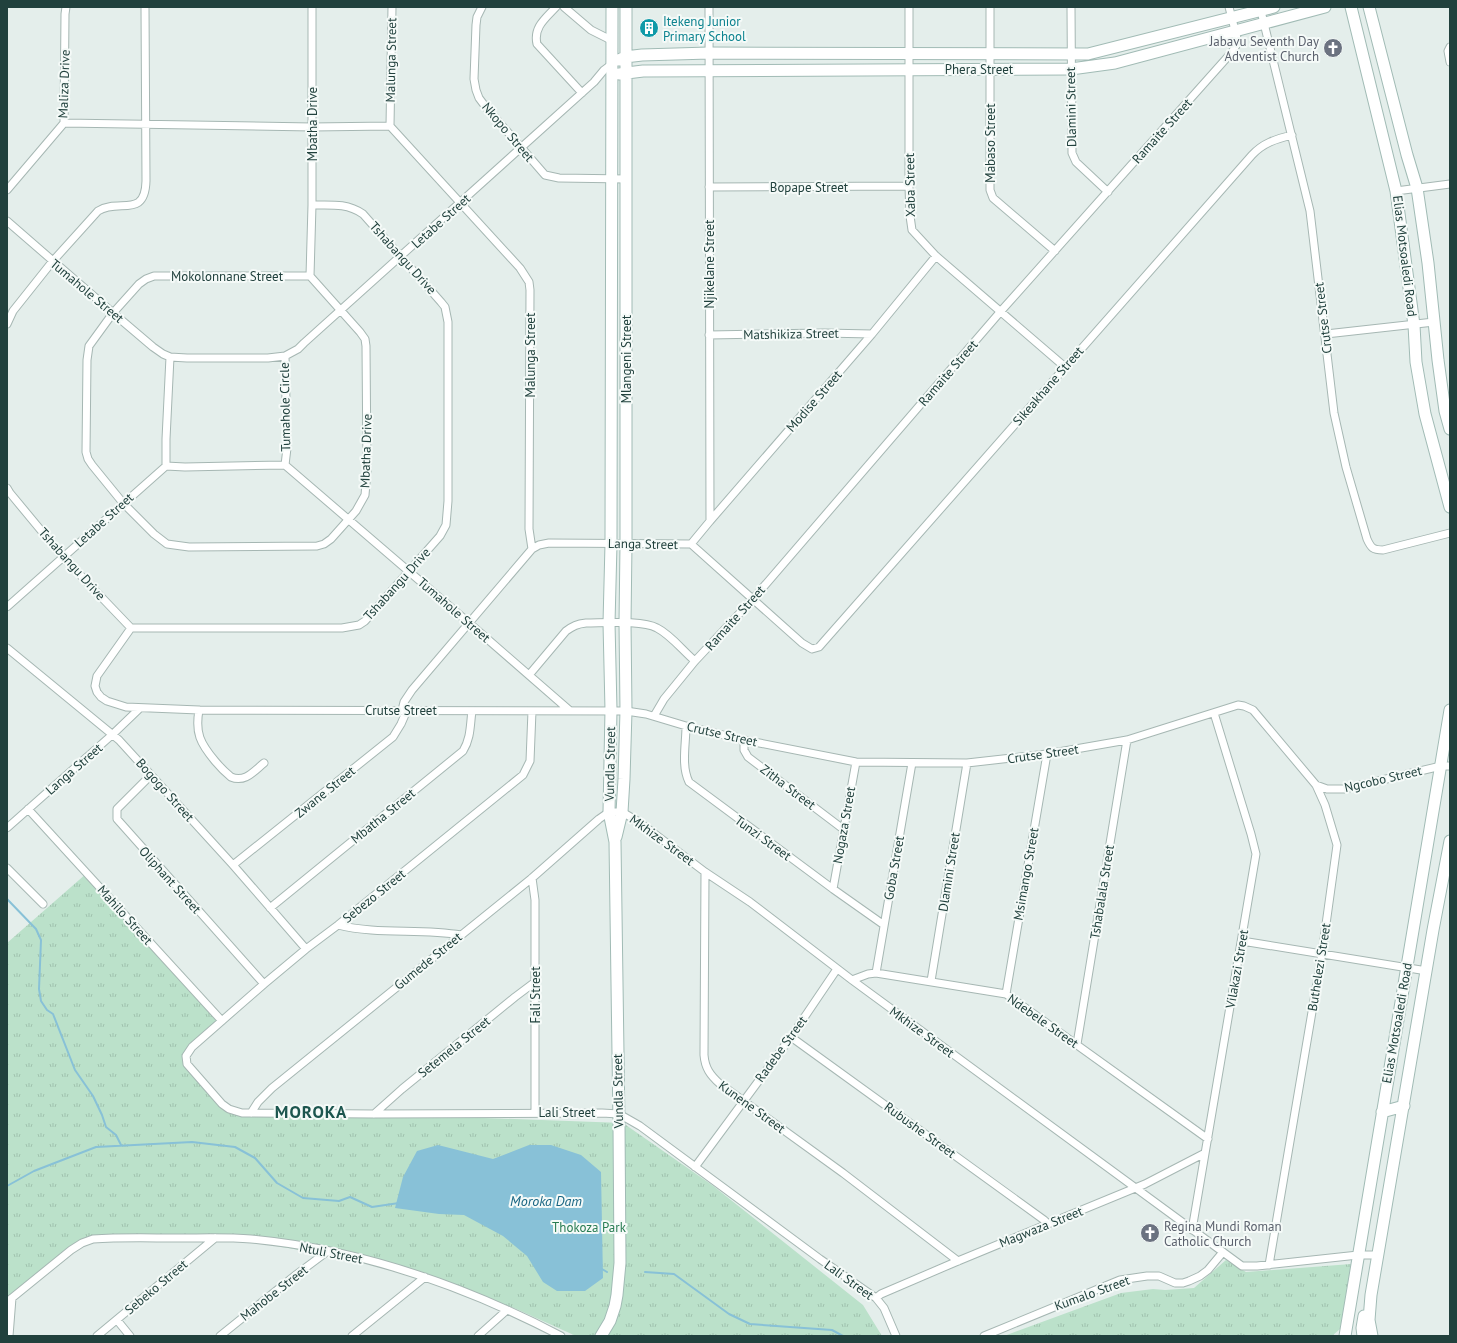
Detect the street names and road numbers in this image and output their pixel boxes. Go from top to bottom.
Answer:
street label: Malunga Street [382,17,400,103]
street label: Maliza Drive [54,49,74,119]
street label: Phera Street [945,61,1014,78]
street label: Dlamini Street [1062,66,1080,147]
street label: Mbatha Drive [304,87,321,161]
street label: Ramaite Street [1128,94,1196,167]
street label: Nkopo Street [478,99,538,166]
street label: Mabaso Street [982,103,999,183]
street label: Xaba Street [901,152,919,217]
street label: Bopape Street [770,179,849,196]
street label: Letabe Street [408,190,475,252]
street label: Elias Motsoaledi Road [1389,194,1421,318]
street label: Tshabangu Drive [366,218,440,298]
street label: Njikelane Street [701,219,718,309]
street label: Tumahole Street [47,255,128,327]
street label: Mokolonnane Street [171,268,284,285]
street label: Crutse Street [1310,281,1336,355]
street label: Malunga Street [522,312,539,397]
street label: Mlangeni Street [618,314,635,403]
street label: Matshikiza Street [743,325,840,343]
street label: Ramaite Street [915,336,982,410]
street label: Sikeakhane Street [1009,342,1088,429]
street label: Tumahole Circle [276,362,294,452]
street label: Modise Street [782,366,846,435]
street label: Mbatha Drive [356,414,376,488]
street label: Letabe Street [71,489,138,551]
street label: Tshabangu Drive [35,524,109,604]
street label: Langa Street [608,535,679,553]
street label: Tshabangu Drive [360,544,434,624]
street label: Tumahole Street [414,574,494,647]
street label: Ramaite Street [701,581,769,654]
street label: Crutse Street [365,702,437,719]
street label: Crutse Street [685,718,759,750]
street label: Vundla Street [601,726,619,803]
street label: Langa Street [42,739,106,798]
street label: Crutse Street [1006,741,1080,767]
street label: Bogogo Street [132,755,198,826]
street label: Zitha Street [757,761,820,814]
street label: Zwane Street [291,762,359,822]
street label: Ngcobo Street [1343,762,1424,796]
street label: Mbatha Street [347,784,419,847]
street label: Nogaza Street [829,784,859,865]
street label: Mkhize Street [626,811,698,870]
street label: Tunzi Street [731,812,795,865]
street label: Msimango Street [1009,826,1043,922]
street label: Dlamini Street [934,831,964,913]
street label: Goba Street [880,834,908,902]
street label: Oliphant Street [135,843,205,918]
street label: Tshabalala Street [1086,843,1118,940]
street label: Sebezo Street [339,865,409,927]
street label: Mahilo Street [94,882,157,949]
street label: Buthelezi Street [1304,921,1334,1012]
street label: Gumede Street [391,928,466,994]
street label: Vilakazi Street [1222,928,1252,1011]
street label: Elias Motsoaledi Road [1378,961,1416,1085]
street label: Fali Street [527,966,544,1024]
street label: Ndebele Street [1004,990,1082,1052]
street label: Mkhize Street [886,1003,958,1062]
street label: Setemela Street [414,1012,494,1081]
street label: Radebe Street [751,1012,811,1086]
street label: Vundla Street [609,1053,627,1130]
street label: Kunene Street [715,1077,789,1137]
street label: Rubushe Street [881,1098,960,1162]
street label: Lali Street [539,1104,596,1121]
street label: Magwaza Street [997,1202,1086,1251]
street label: Ntuli Street [298,1239,365,1268]
street label: Sebeko Street [121,1255,191,1318]
street label: Lali Street [821,1256,877,1304]
street label: Mahobe Street [237,1261,312,1325]
street label: Kumalo Street [1052,1271,1133,1314]

